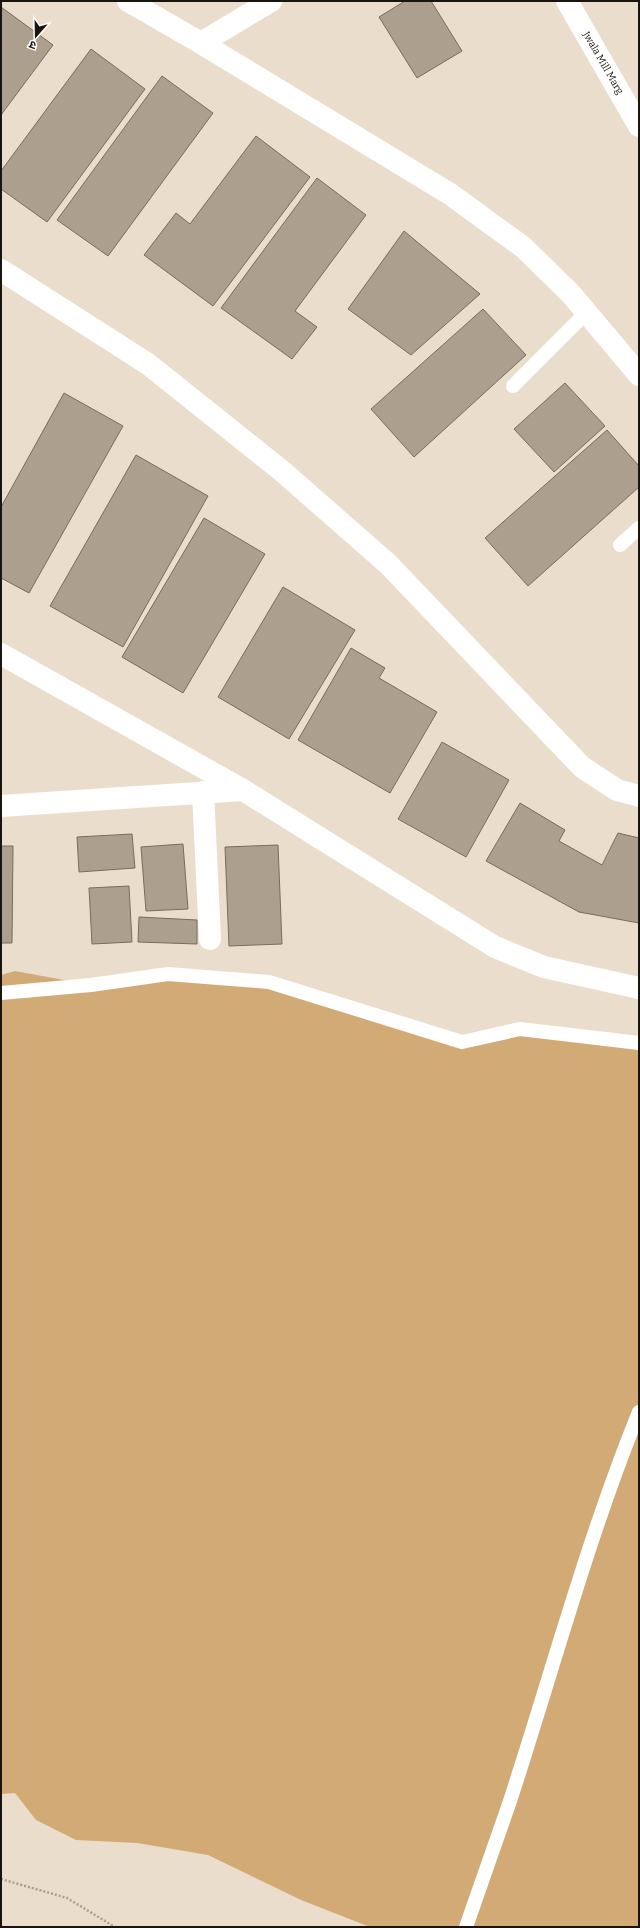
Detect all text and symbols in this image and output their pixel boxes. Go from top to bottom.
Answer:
north arrow [16,16,56,56]
street label: Jwala Mill Marg [580,29,626,97]
text: उ [27,38,38,52]

